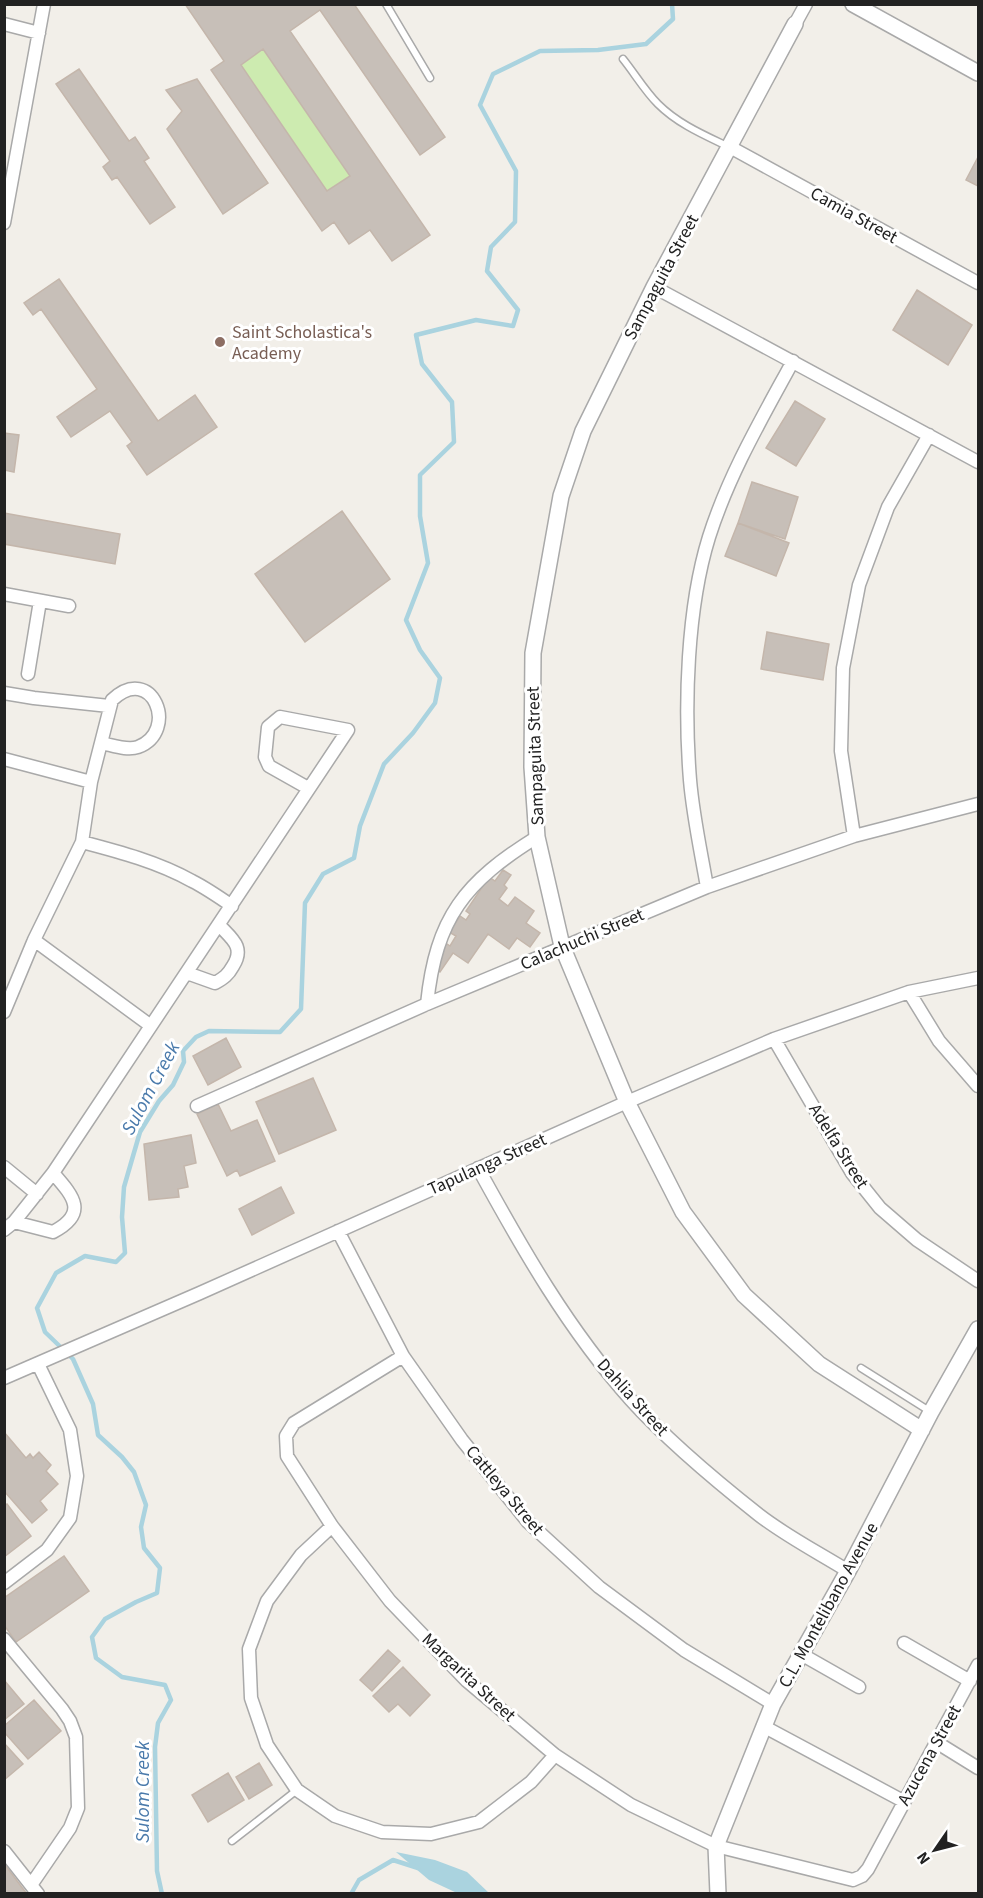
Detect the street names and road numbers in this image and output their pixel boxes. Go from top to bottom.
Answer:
street label: Camia Street [806,181,902,250]
street label: Sampaguita Street [618,210,705,345]
street label: Sampaguita Street [521,686,550,826]
street label: Calachuchi Street [517,902,648,977]
street label: Adelfa Street [803,1099,875,1194]
street label: Tapulanga Street [424,1127,550,1202]
street label: Dahlia Street [591,1353,674,1442]
street label: Cattleya Street [460,1440,550,1541]
street label: C.L. Montelibano Avenue [773,1518,884,1692]
street label: Margarita Street [416,1627,521,1728]
street label: Azucena Street [891,1700,967,1810]

